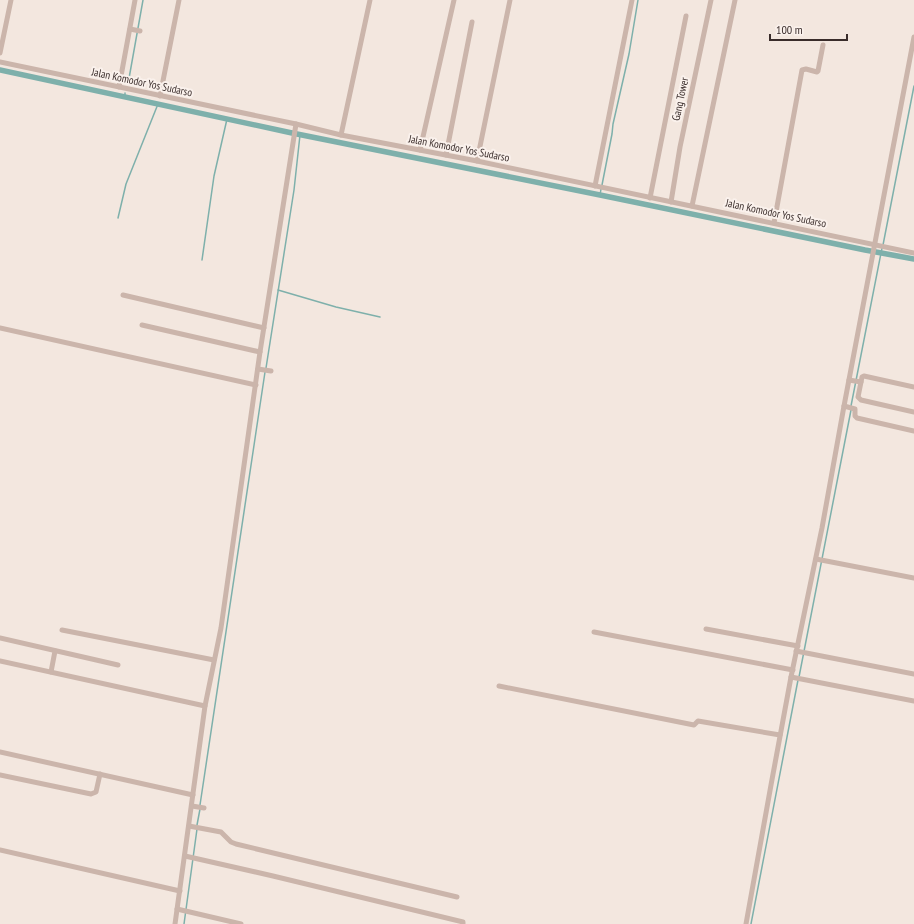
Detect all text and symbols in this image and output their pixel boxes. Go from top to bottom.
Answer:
scale bar [770,16,847,42]
text: 100 m [776,22,803,37]
street label: Jalan Komodor Yos Sudarso [89,64,194,100]
street label: Gang Tower [669,76,691,122]
street label: Jalan Komodor Yos Sudarso [406,131,511,165]
street label: Jalan Komodor Yos Sudarso [723,195,828,231]

